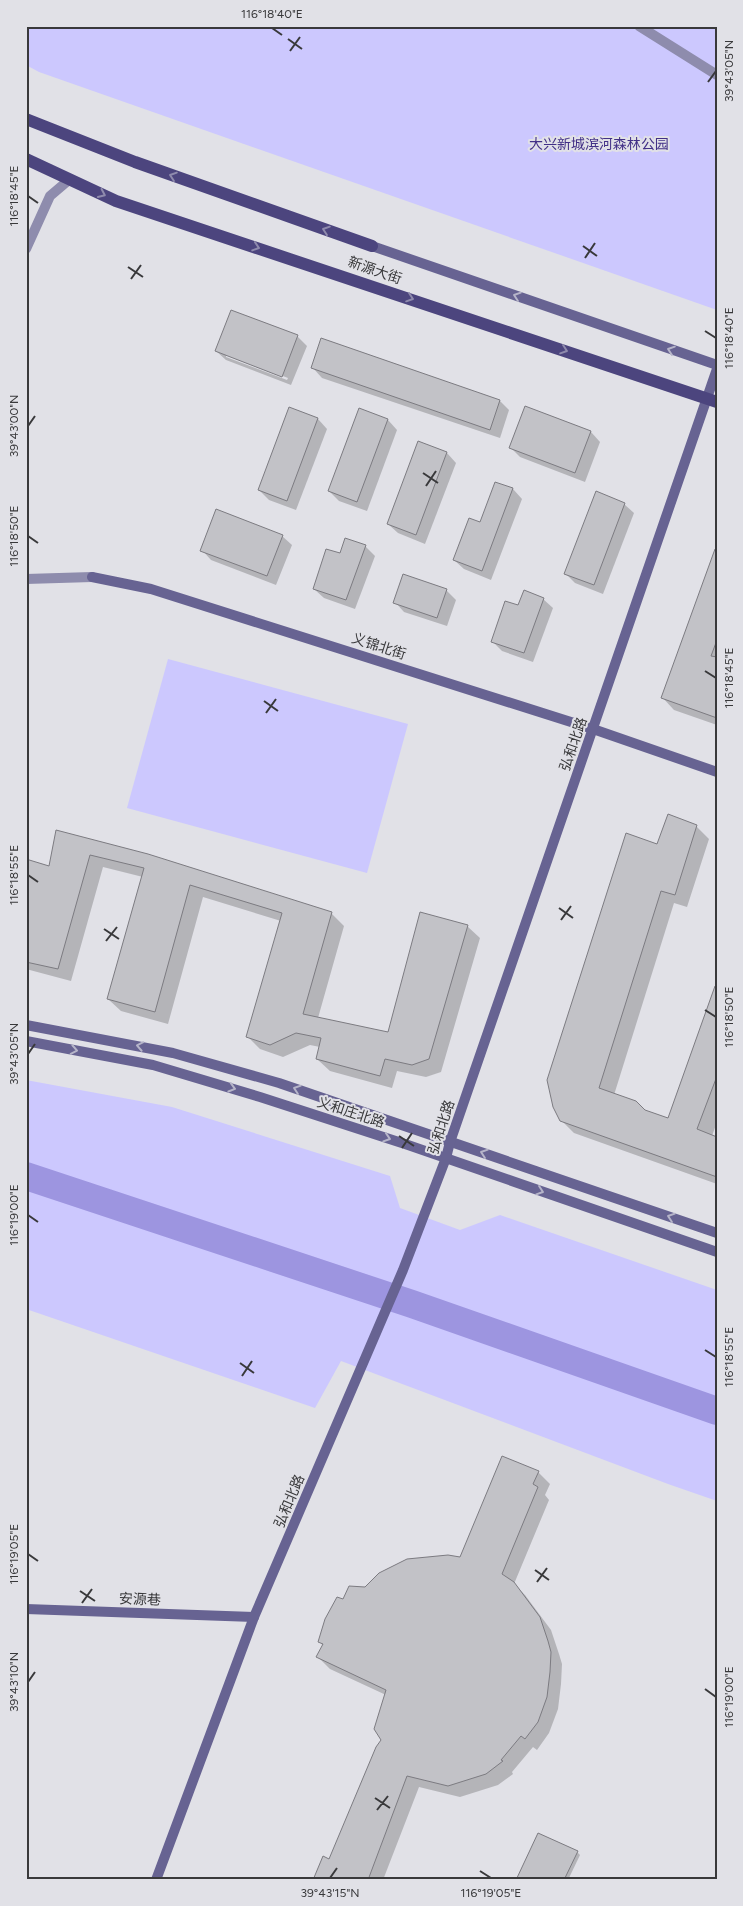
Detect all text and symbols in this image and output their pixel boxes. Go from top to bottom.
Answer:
text: 116°18'40"E [241,7,303,21]
text: 39°43'05"N [722,40,736,102]
park label: 大兴新城滨河森林公园 [529,136,669,153]
text: 116°18'45"E [7,165,21,227]
one-way arrow [169,172,178,182]
one-way arrow [97,188,106,199]
one-way arrow [322,226,331,236]
one-way arrow [251,241,260,251]
street label: 新源大街 [346,253,404,288]
one-way arrow [405,292,414,302]
one-way arrow [513,292,522,302]
text: 116°18'40"E [722,307,736,369]
one-way arrow [559,344,568,354]
one-way arrow [667,345,675,355]
text: 39°43'00"N [7,395,21,457]
text: 116°18'50"E [7,505,21,567]
street label: 义锦北街 [350,630,408,663]
text: 116°18'45"E [722,647,736,709]
street label: 弘和北路 [556,715,591,773]
text: 116°18'55"E [7,845,21,905]
text: 116°18'50"E [722,986,736,1048]
text: 39°43'05"N [7,1023,21,1085]
one-way arrow [136,1042,145,1052]
one-way arrow [70,1045,79,1055]
one-way arrow [227,1083,235,1093]
one-way arrow [293,1085,302,1095]
street label: 义和庄北路 [315,1094,387,1131]
street label: 弘和北路 [425,1098,458,1156]
one-way arrow [382,1132,390,1142]
one-way arrow [480,1149,488,1159]
text: 116°19'00"E [7,1184,21,1246]
one-way arrow [535,1185,544,1195]
one-way arrow [667,1213,675,1223]
text: 116°18'55"E [722,1327,736,1387]
street label: 弘和北路 [271,1472,308,1530]
text: 116°19'05"E [7,1524,21,1584]
street label: 安源巷 [119,1590,161,1609]
text: 39°43'10"N [7,1652,21,1712]
text: 116°19'00"E [722,1666,736,1728]
text: 39°43'15"N [300,1886,360,1900]
text: 116°19'05"E [461,1886,521,1900]

